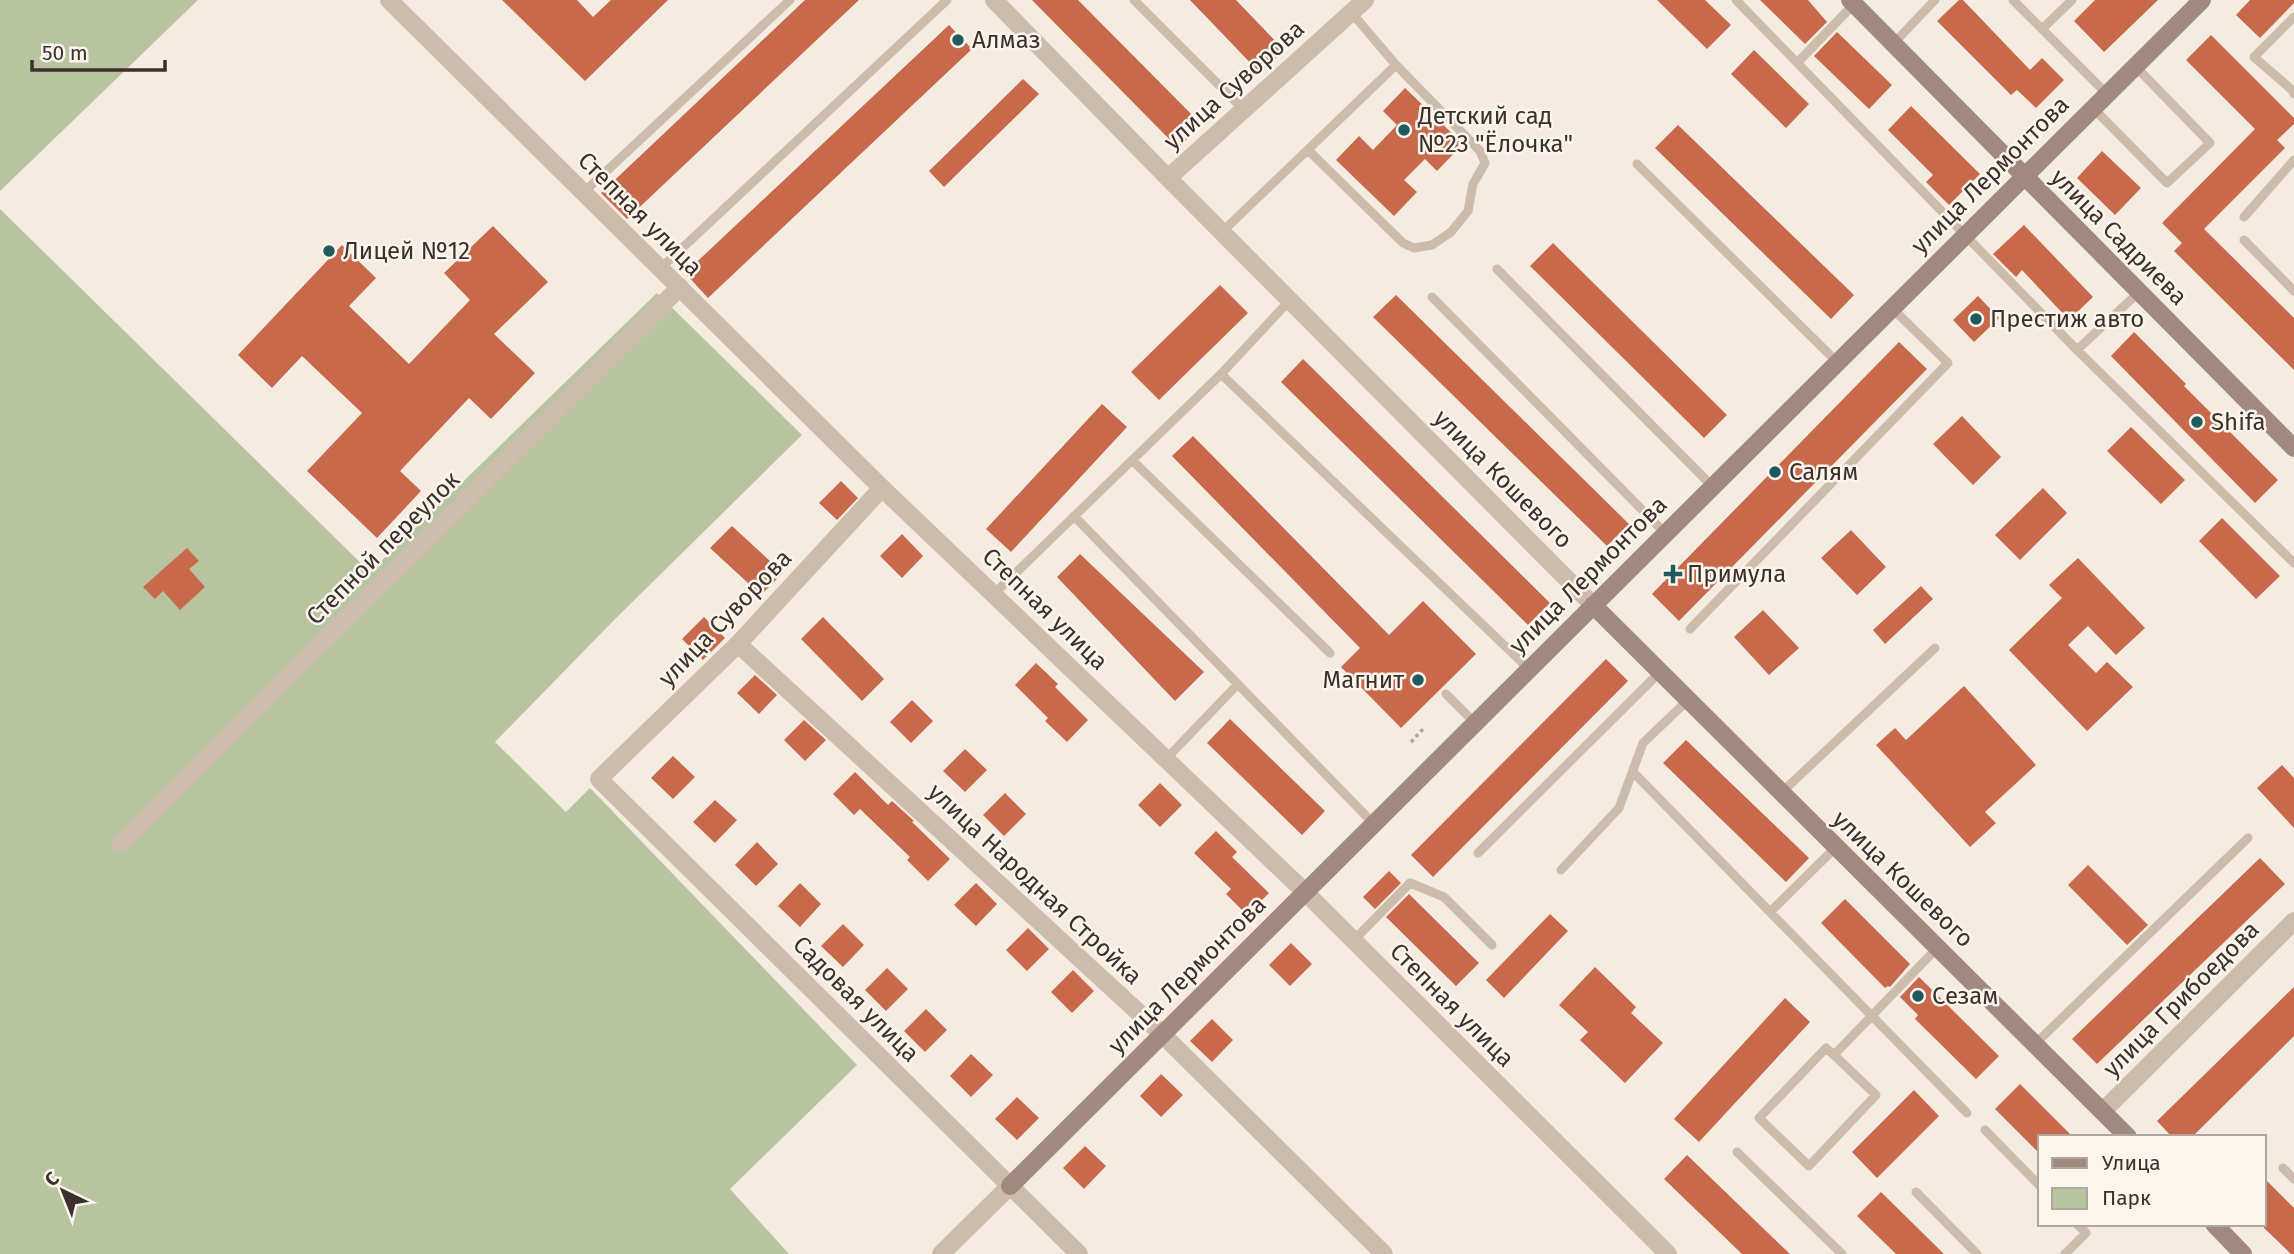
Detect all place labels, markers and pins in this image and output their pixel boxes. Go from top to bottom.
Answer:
place label: Алмаз [972,26,1041,54]
marker: Алмаз [950,32,966,48]
place label: Детский сад №23 "Ёлочка" [1417,102,1573,158]
marker: Детский сад №23 "Ёлочка" [1396,122,1412,138]
place label: Лицей №12 [343,237,470,265]
marker: Лицей №12 [321,243,337,259]
place label: Престиж авто [1990,305,2144,333]
marker: Престиж авто [1968,311,1984,327]
place label: Shifa [2211,408,2265,436]
marker: Shifa [2189,414,2205,430]
place label: Салям [1789,458,1858,486]
marker: Салям [1767,464,1783,480]
place label: Примула [1687,560,1786,588]
marker: Примула [1665,566,1681,582]
place label: Магнит [1323,666,1404,694]
marker: Магнит [1410,672,1426,688]
place label: Сезам [1932,982,1998,1010]
marker: Сезам [1910,988,1926,1004]

